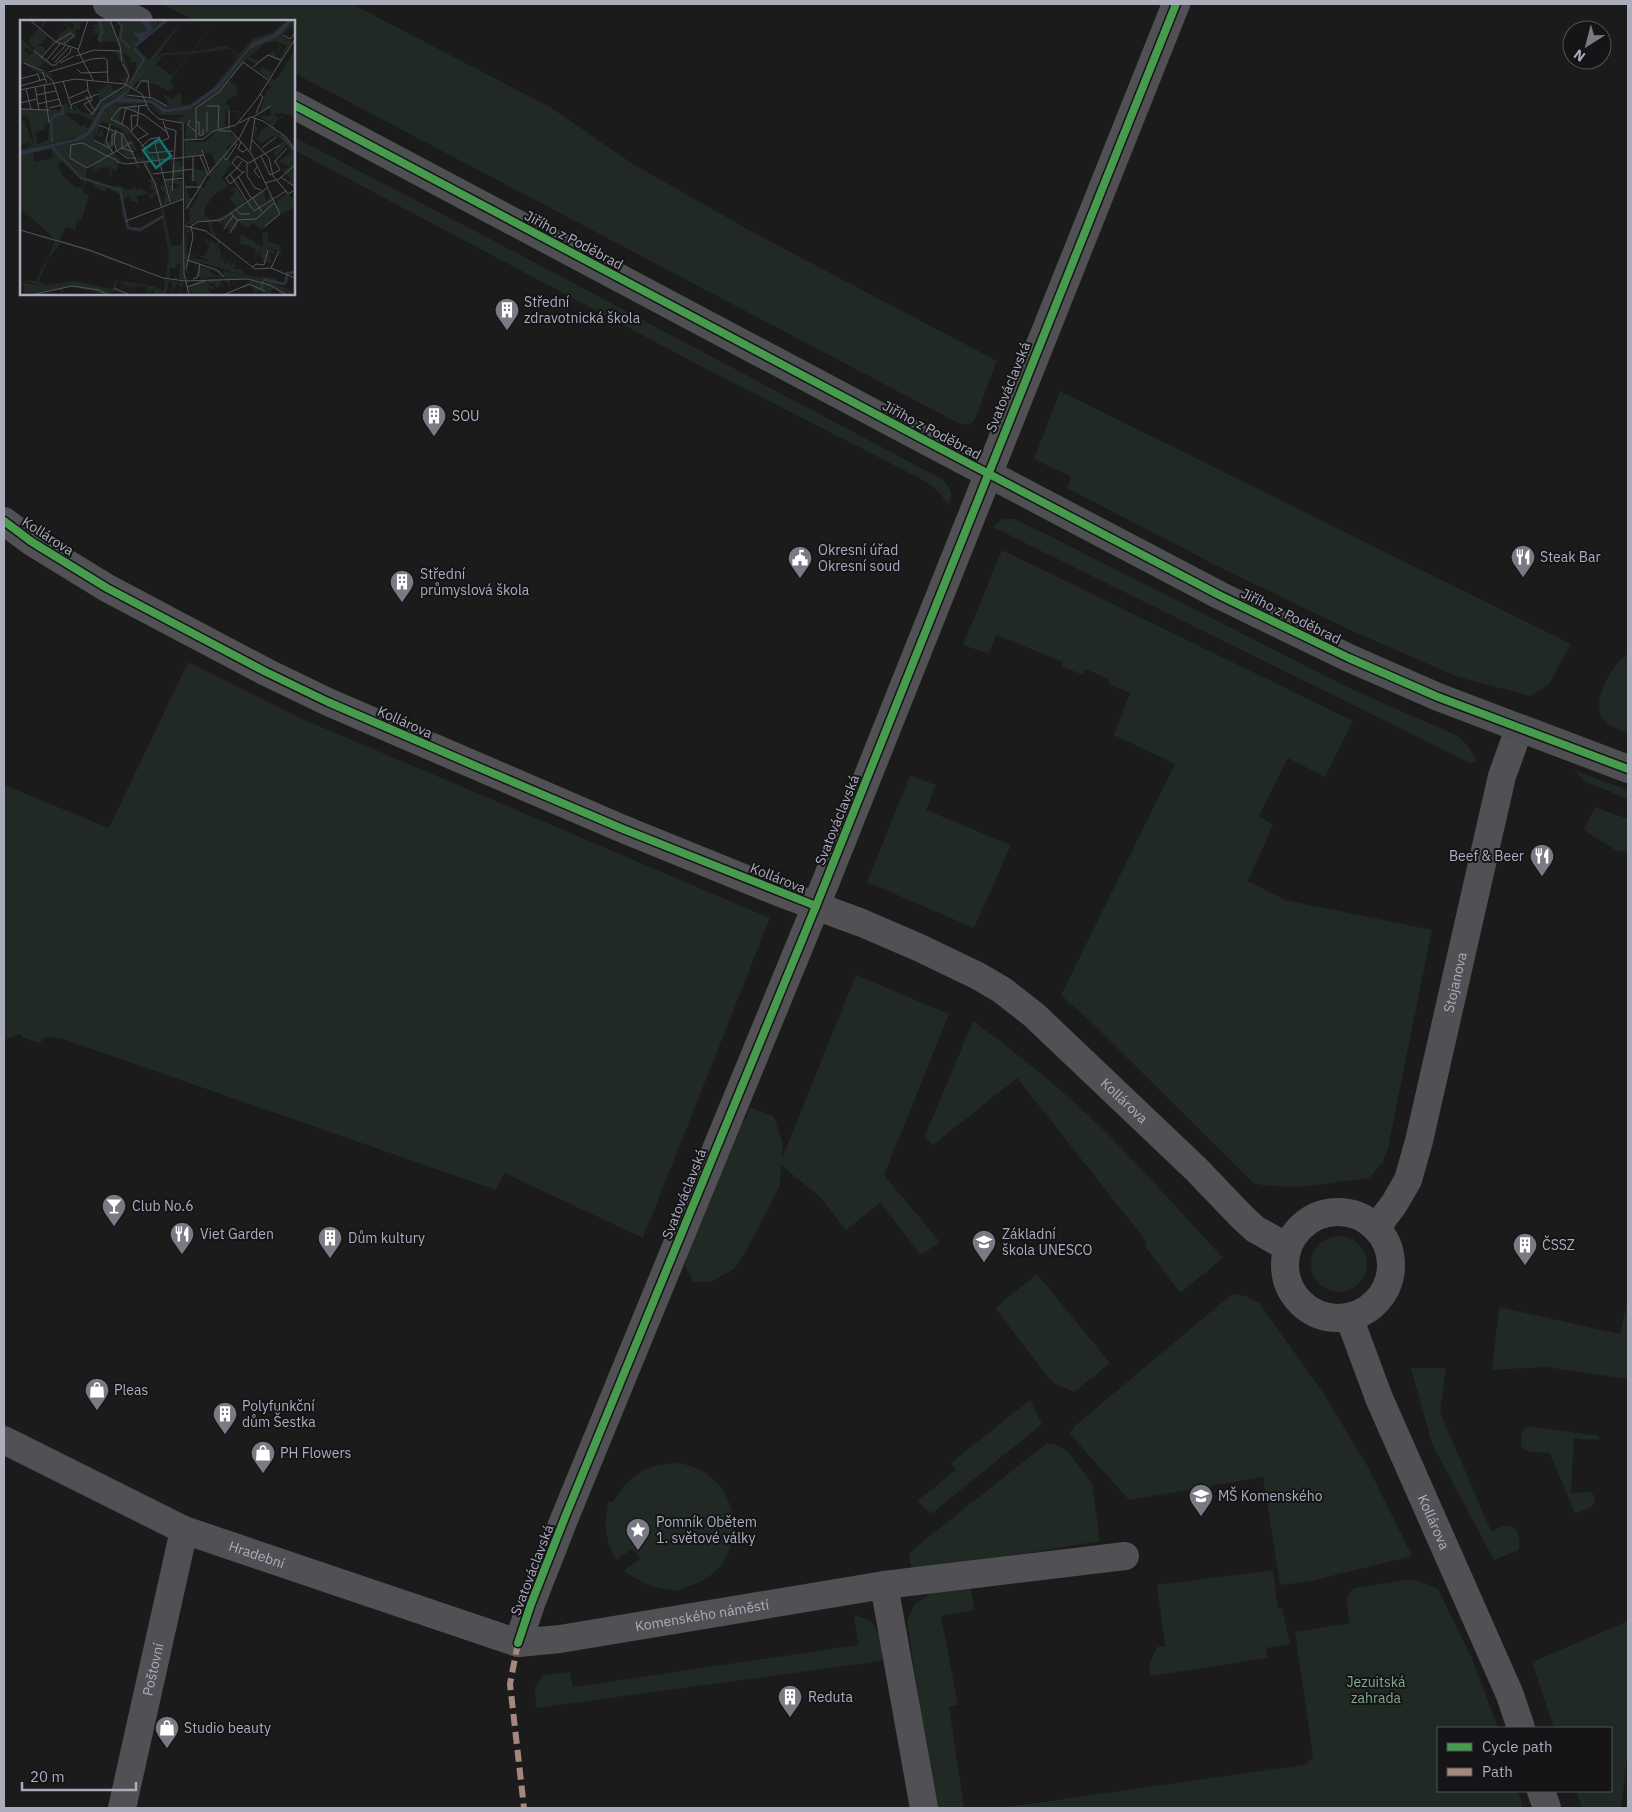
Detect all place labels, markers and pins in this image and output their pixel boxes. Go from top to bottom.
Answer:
place label: Střední zdravotnická škola [524,293,641,327]
building icon: Střední zdravotnická škola [494,297,520,331]
building icon: SOU [421,403,447,437]
place label: SOU [452,407,480,425]
place label: Okresní úřad Okresní soud [818,541,900,575]
restaurant icon: Steak Bar [1510,544,1536,578]
public building icon: Okresní úřad Okresní soud [787,545,813,579]
place label: Steak Bar [1540,548,1601,566]
place label: Střední průmyslová škola [420,565,530,599]
building icon: Střední průmyslová škola [389,569,415,603]
restaurant icon: Beef & Beer [1529,843,1555,877]
place label: Beef & Beer [1449,847,1524,865]
bar icon: Club No.6 [101,1193,127,1227]
place label: Club No.6 [132,1197,194,1215]
restaurant icon: Viet Garden [169,1221,195,1255]
place label: Viet Garden [200,1225,274,1243]
building icon: Dům kultury [317,1225,343,1259]
place label: Základní škola UNESCO [1002,1225,1093,1259]
place label: Dům kultury [348,1229,425,1247]
school or university icon: Základní škola UNESCO [971,1229,997,1263]
building icon: ČSSZ [1512,1232,1538,1266]
place label: ČSSZ [1542,1235,1575,1254]
shop icon: Pleas [84,1377,110,1411]
place label: Pleas [114,1381,148,1399]
place label: Polyfunkční dům Šestka [242,1397,316,1431]
building icon: Polyfunkční dům Šestka [212,1401,238,1435]
shop icon: PH Flowers [250,1440,276,1474]
place label: PH Flowers [280,1444,352,1462]
school or university icon: MŠ Komenského [1188,1483,1214,1517]
place label: MŠ Komenského [1218,1486,1323,1505]
place label: Pomník Obětem 1. světové války [656,1513,757,1547]
place icon: Pomník Obětem 1. světové války [625,1517,651,1551]
building icon: Reduta [777,1684,803,1718]
place label: Reduta [808,1688,853,1706]
shop icon: Studio beauty [154,1715,180,1749]
place label: Studio beauty [184,1719,271,1737]

